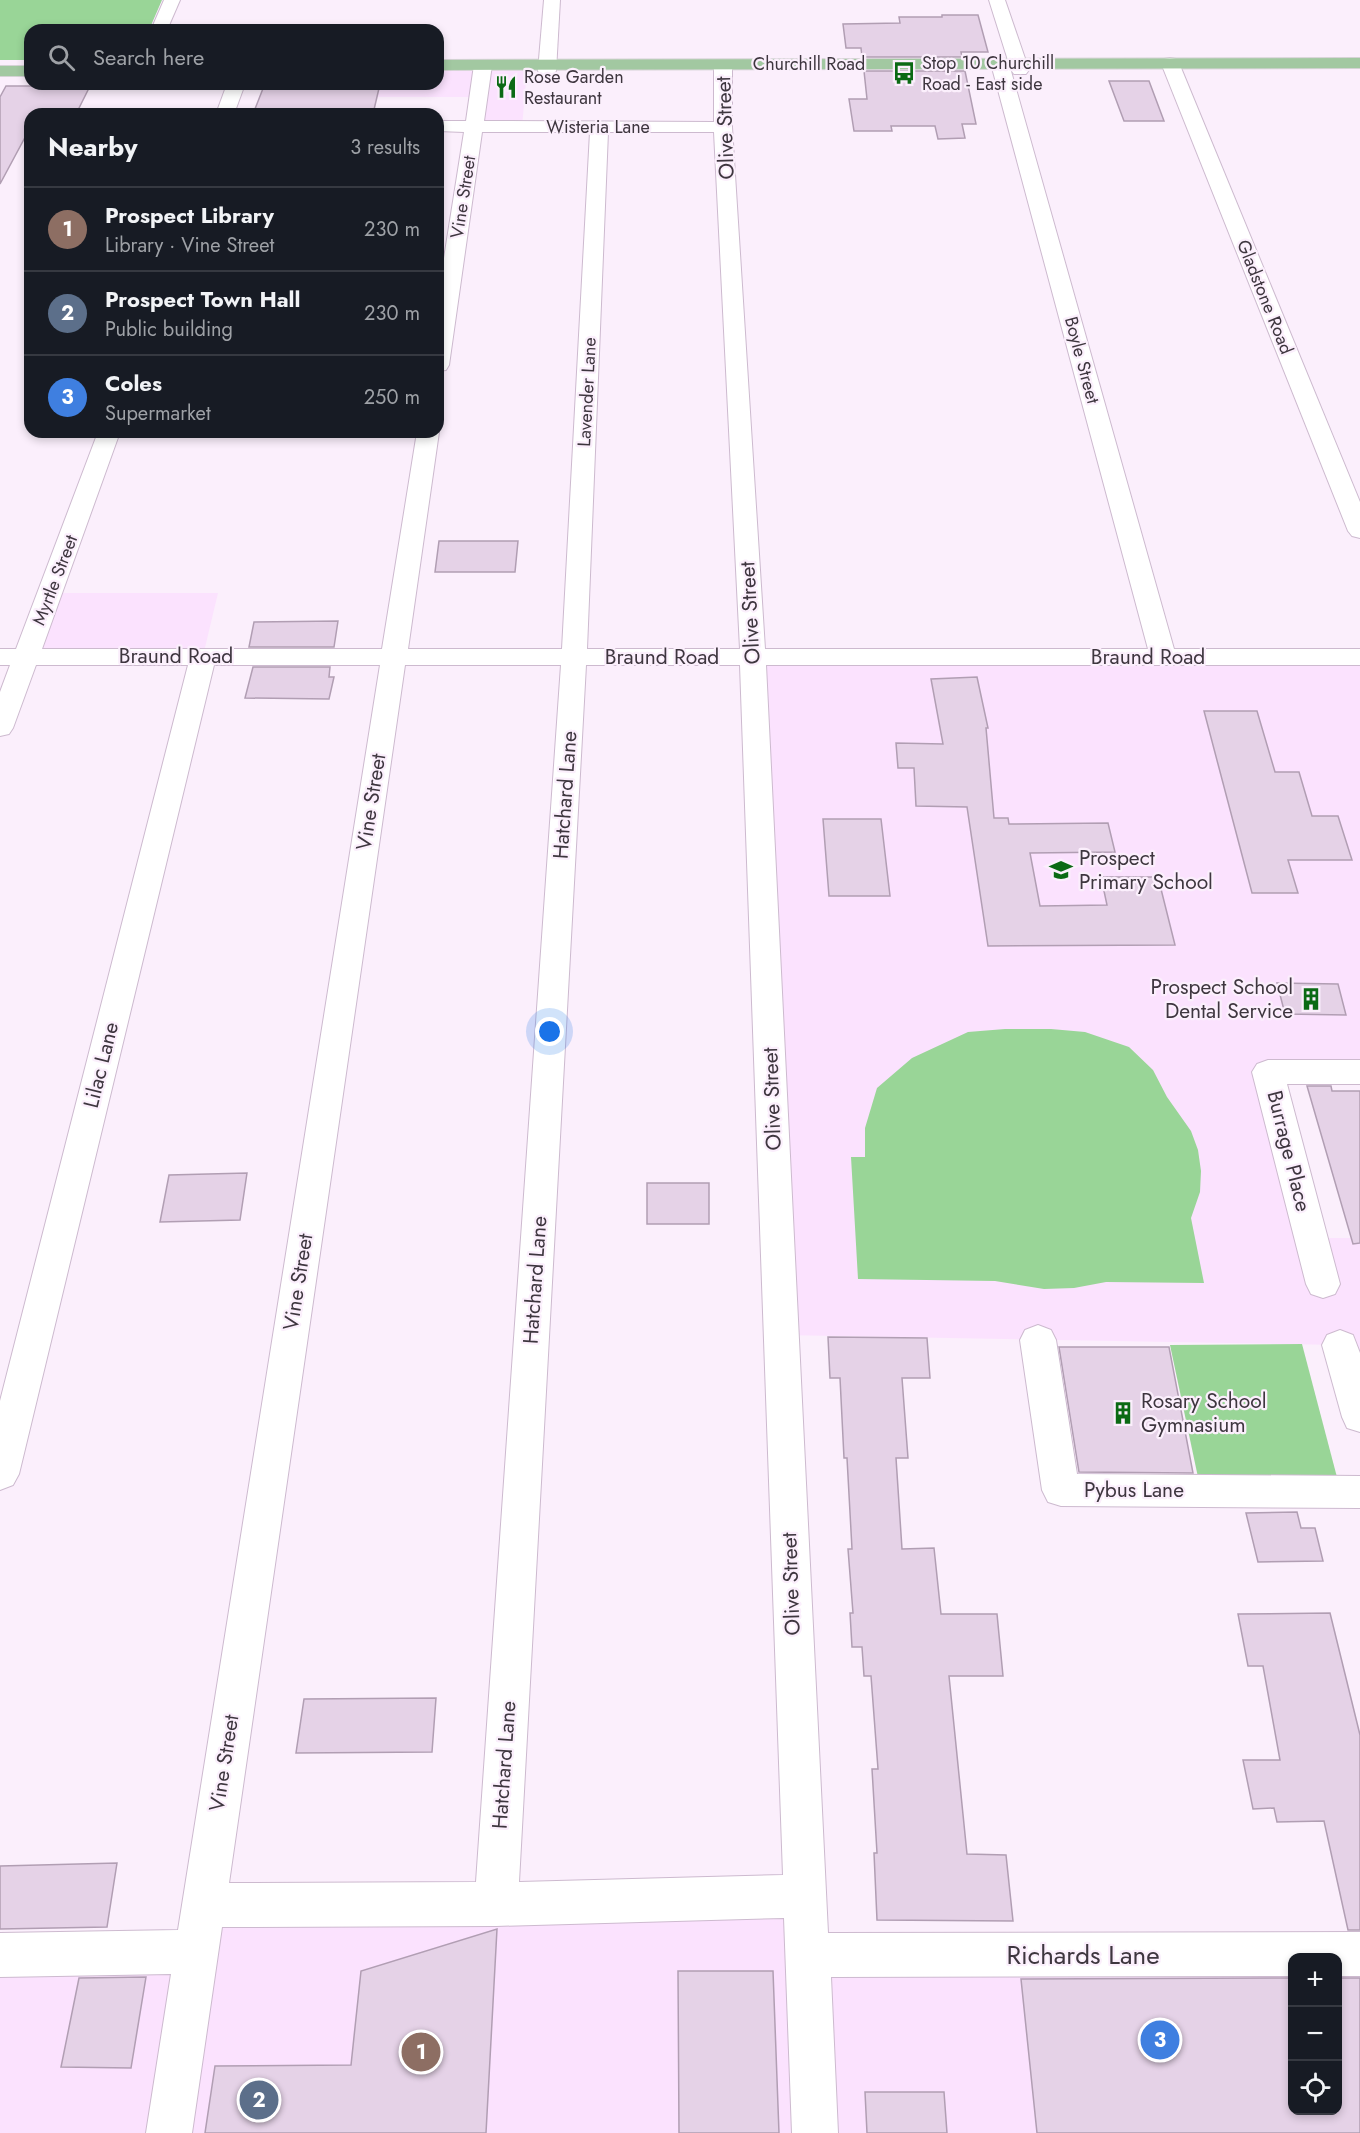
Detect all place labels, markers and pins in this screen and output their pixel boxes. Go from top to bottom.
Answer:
place label: Stop 10 Churchill Road - East side [922,50,1054,97]
bus stop icon: Stop 10 Churchill Road - East side [891,60,917,86]
place label: Rose Garden Restaurant [524,64,624,111]
restaurant icon: Rose Garden Restaurant [493,74,519,100]
place label: Prospect Primary School [1079,843,1213,897]
school or university icon: Prospect Primary School [1048,857,1074,883]
place label: Prospect School Dental Service [1151,972,1293,1026]
building icon: Prospect School Dental Service [1298,986,1324,1012]
place label: Rosary School Gymnasium [1141,1386,1267,1440]
building icon: Rosary School Gymnasium [1110,1400,1136,1426]
pin: 3 [1140,2018,1180,2062]
pin: 1 [402,2030,440,2074]
pin: 2 [240,2078,278,2122]

